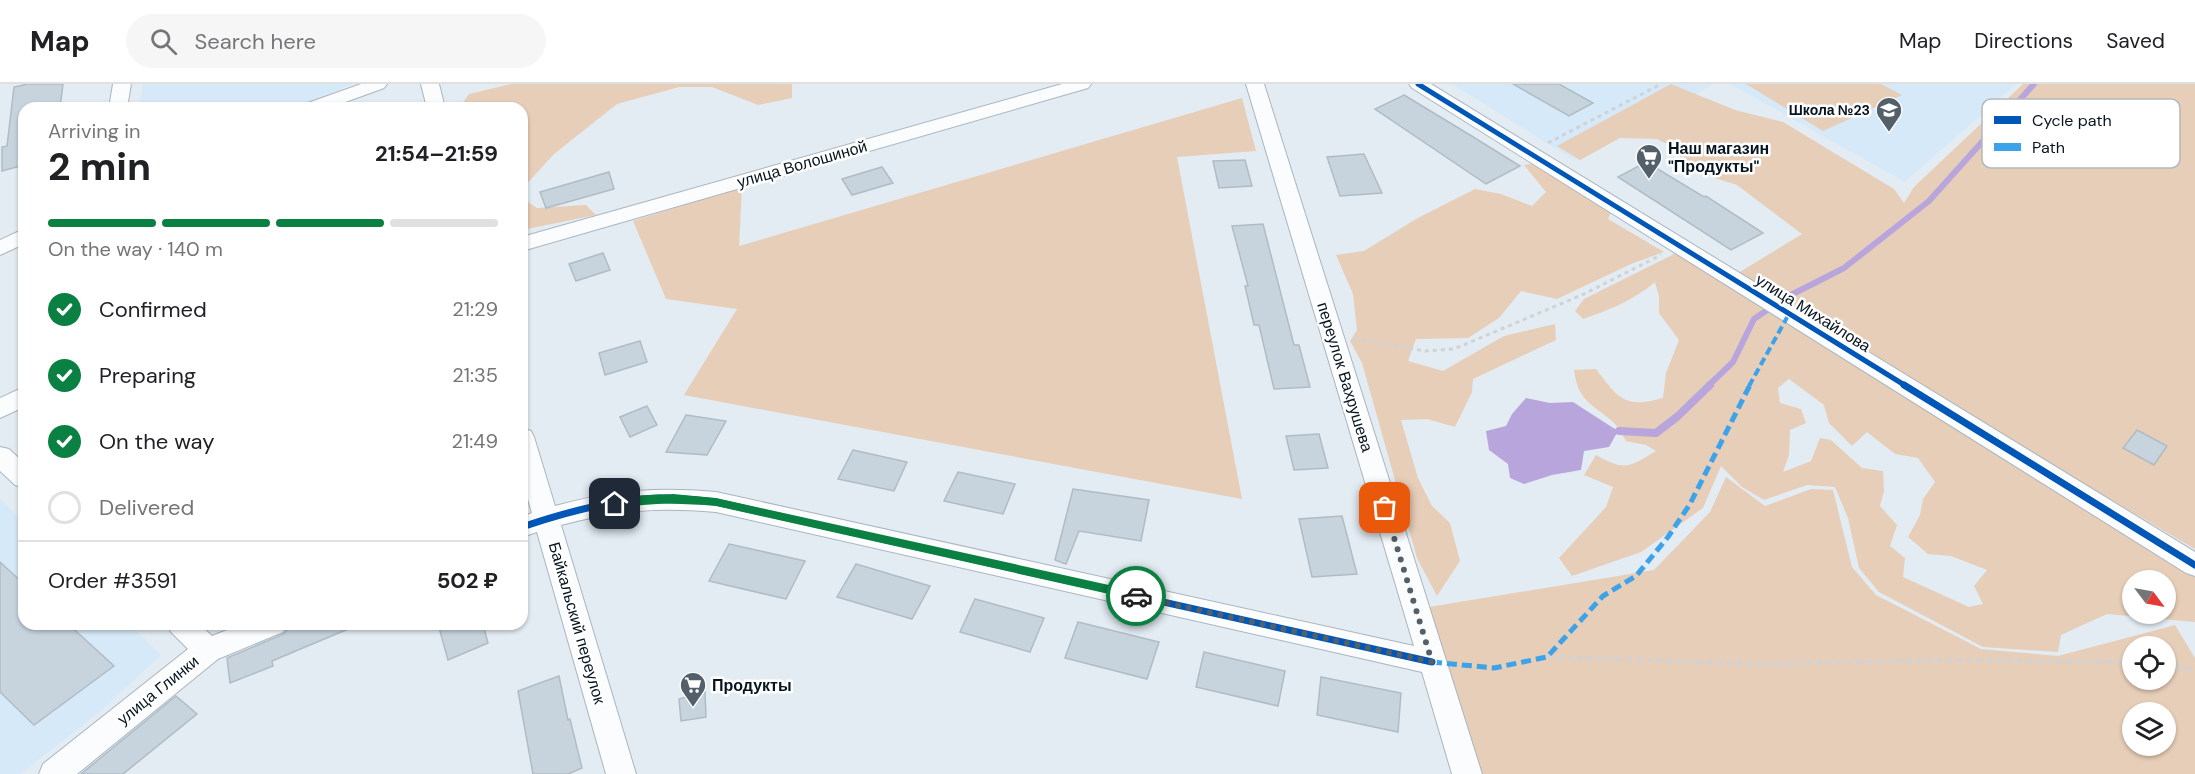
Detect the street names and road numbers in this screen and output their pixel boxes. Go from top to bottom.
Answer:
street label: улица Волошиной [735,135,869,193]
street label: улица Михайлова [1752,269,1875,357]
street label: переулок Вахрушева [1312,299,1378,455]
street label: Байкальский переулок [544,540,610,707]
street label: улица Глинки [113,651,203,729]

